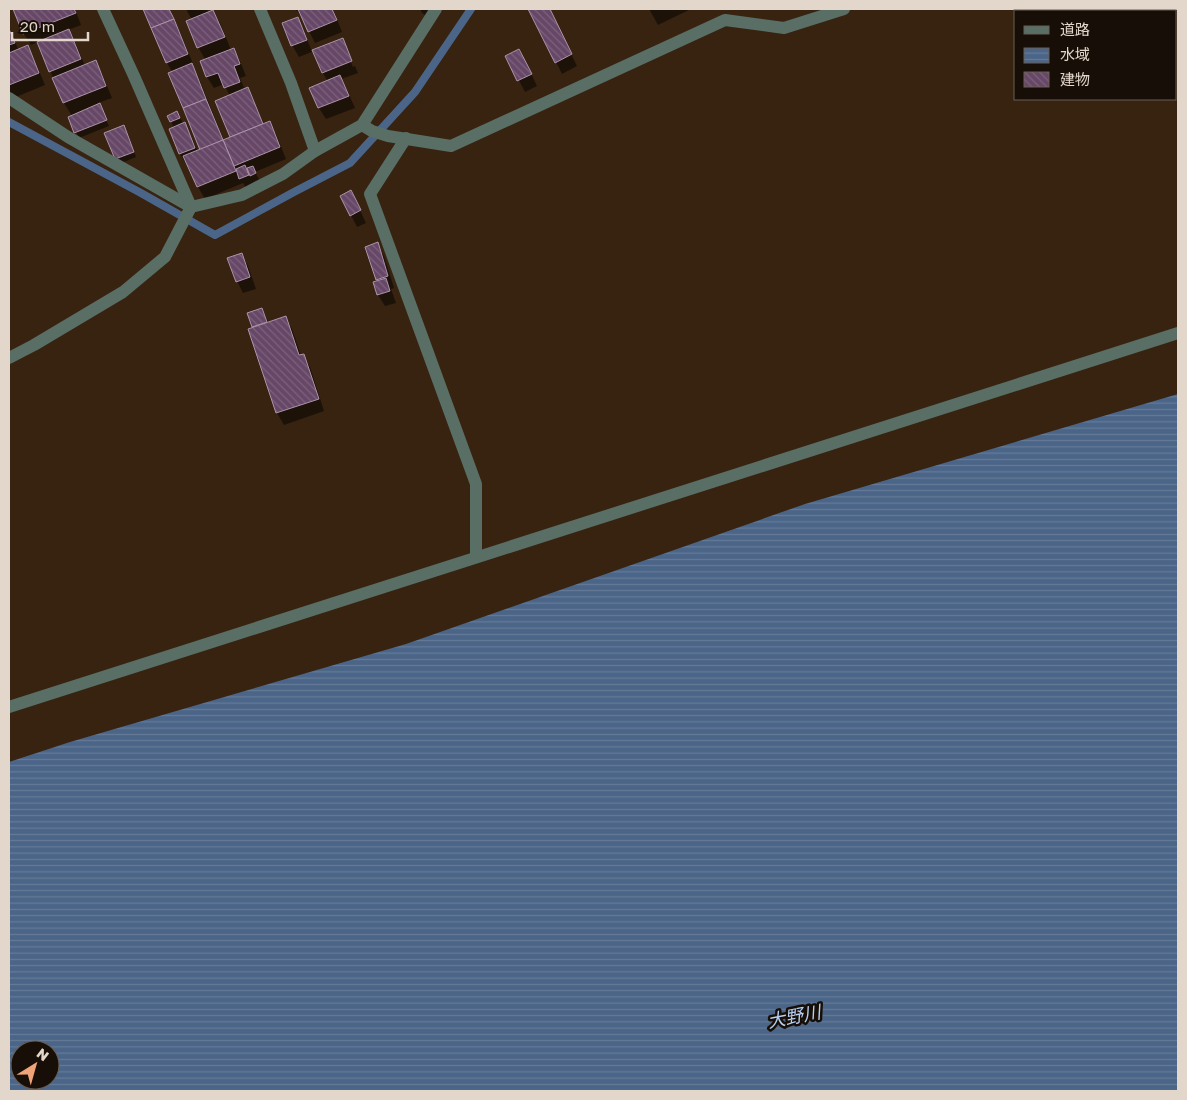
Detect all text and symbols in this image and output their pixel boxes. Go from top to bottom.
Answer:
scale bar [12,10,89,42]
legend [1014,10,1177,100]
text: 20 m [20,17,55,35]
text: 道路 [1060,20,1090,38]
text: 水域 [1060,45,1090,63]
text: 建物 [1060,70,1090,88]
water label: 大野川 [765,1000,824,1032]
north arrow [10,1040,60,1090]
text: N [34,1044,52,1064]

